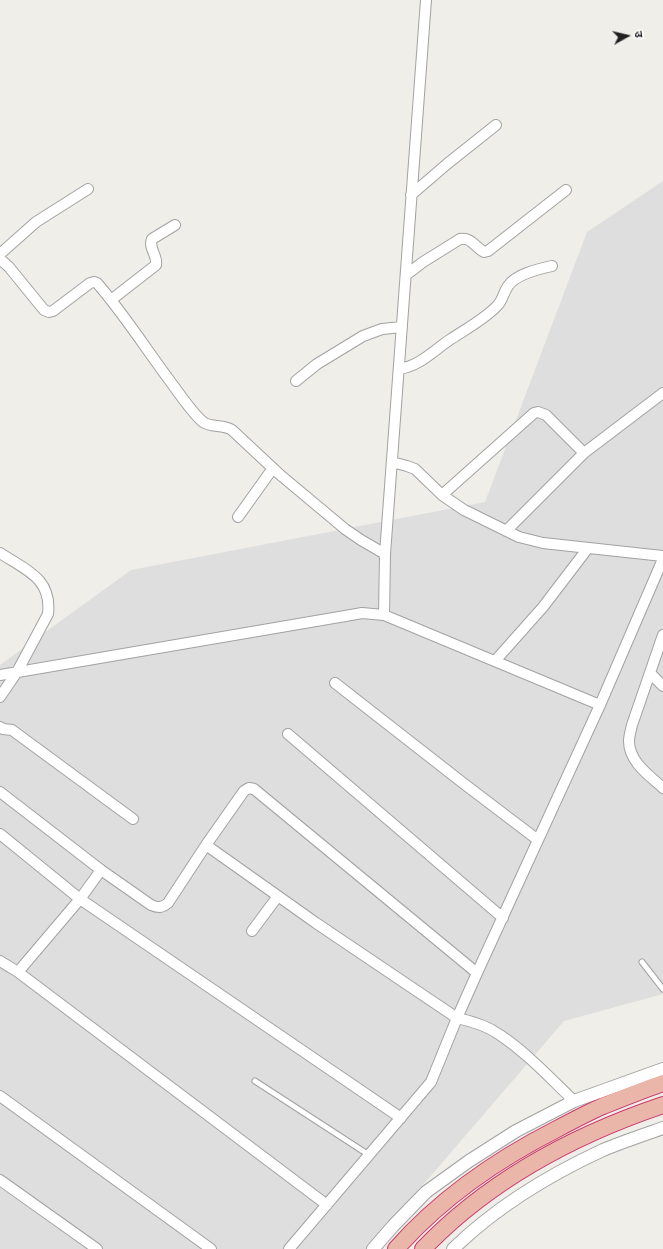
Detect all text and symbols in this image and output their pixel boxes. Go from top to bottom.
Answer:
north arrow [607,16,647,56]
text: उ [632,30,647,38]

